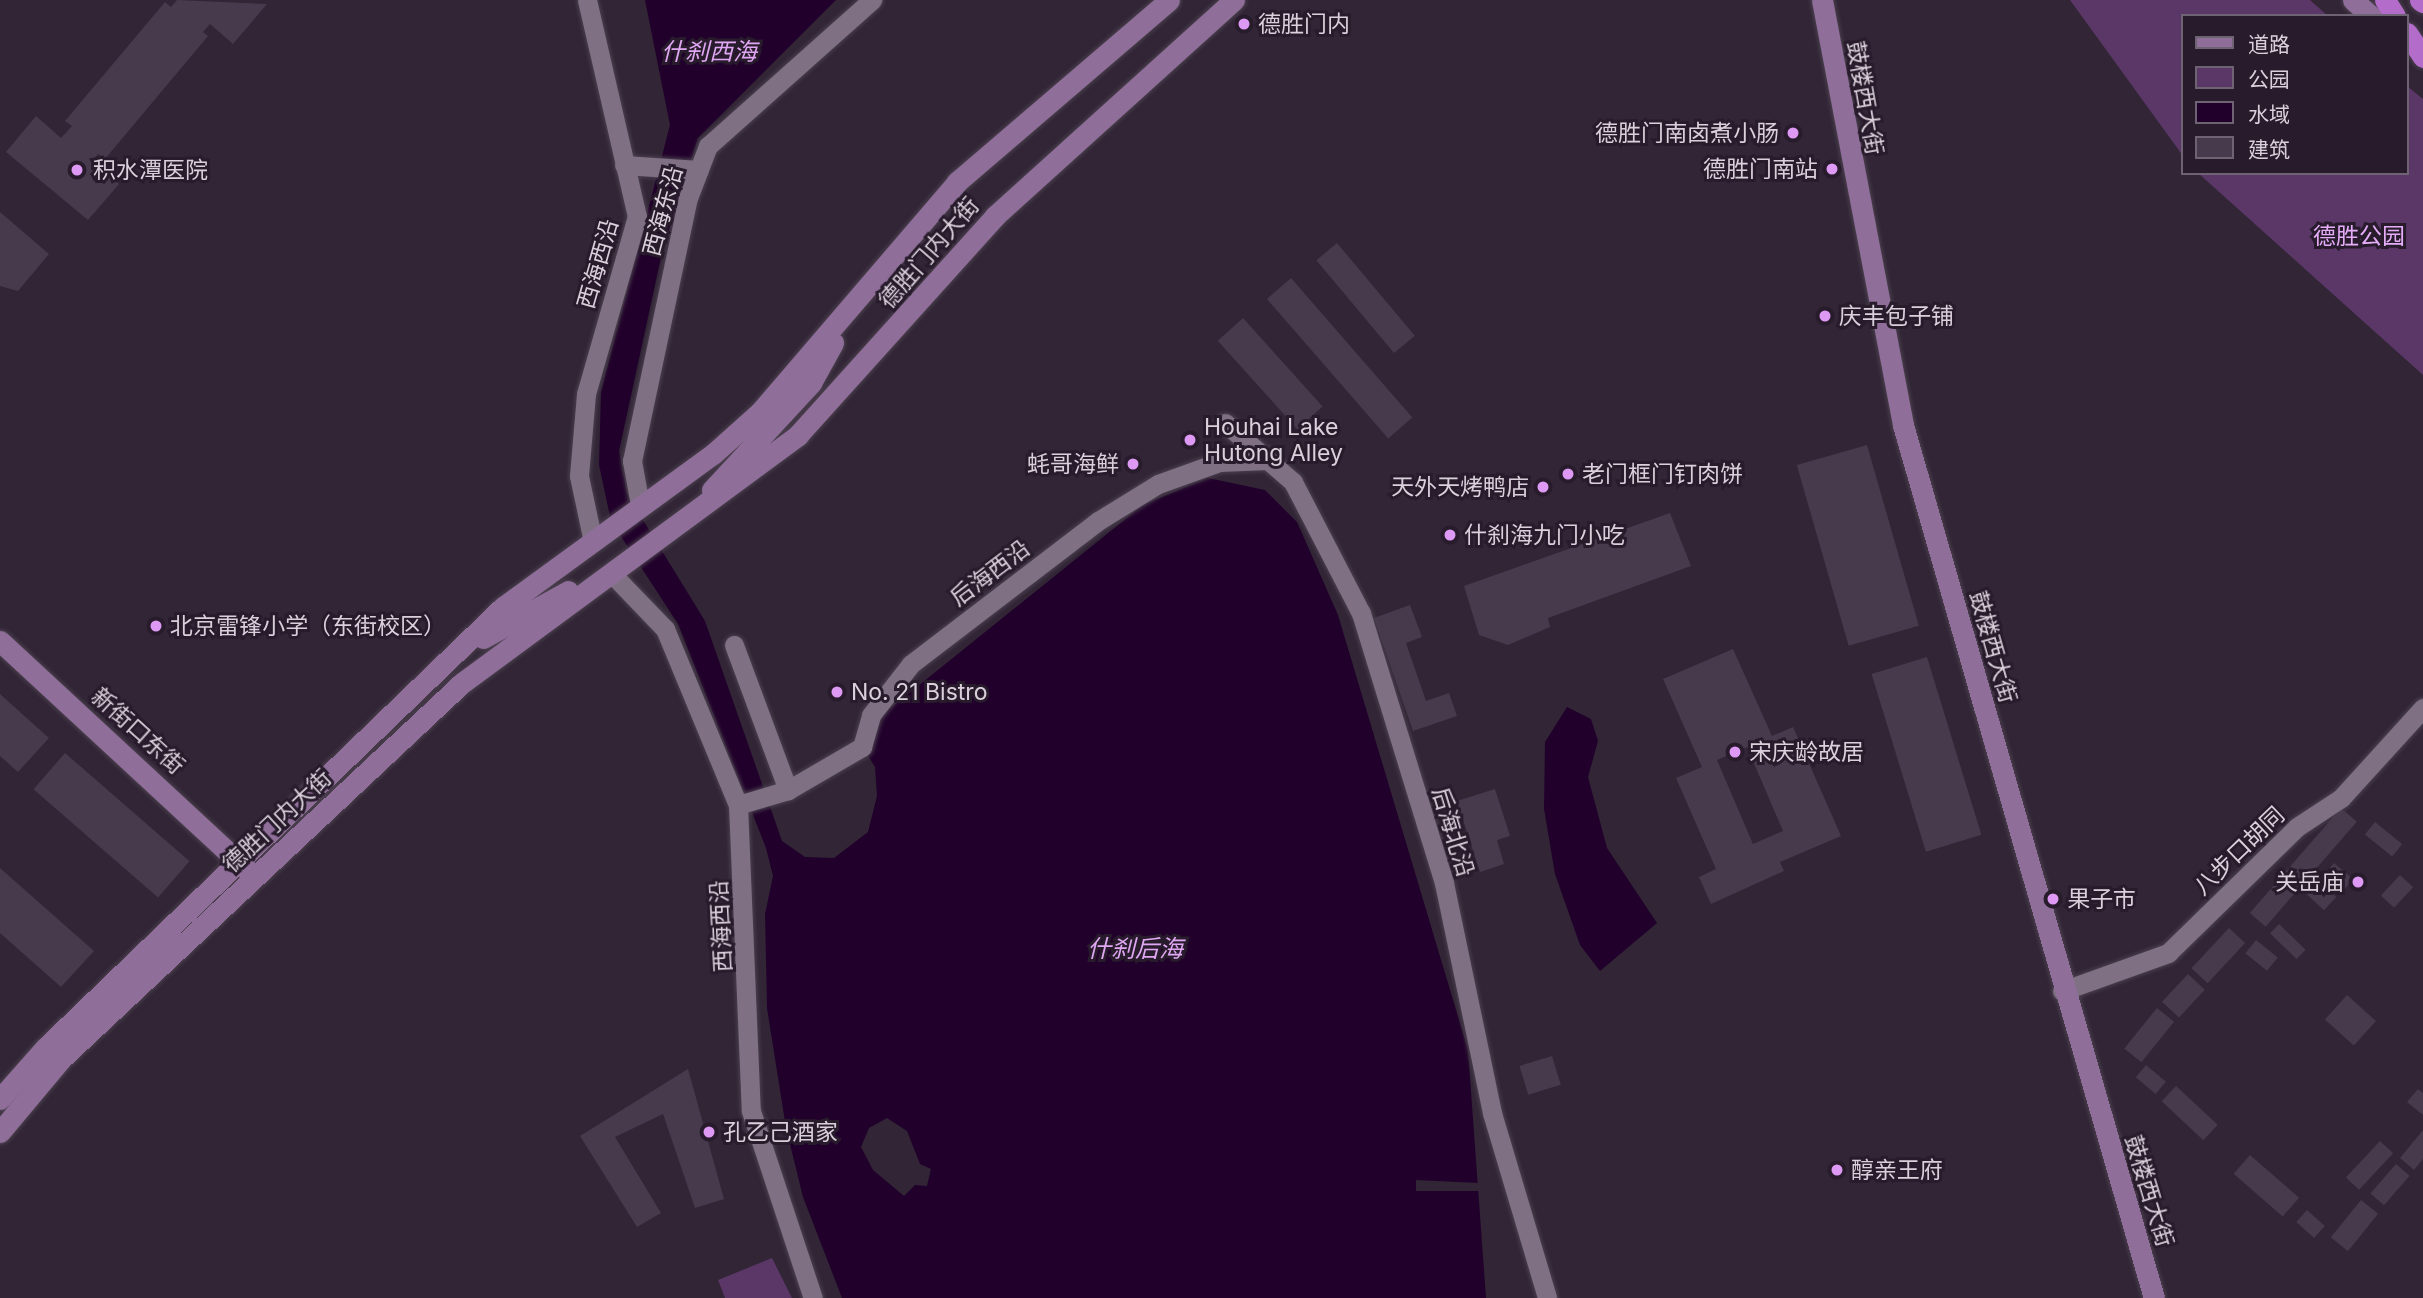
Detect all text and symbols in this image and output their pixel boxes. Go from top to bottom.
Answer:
place label: 德胜门内 [1258,10,1350,38]
legend [2182,14,2409,175]
marker: 德胜门内 [1236,16,1252,32]
text: 道路 [2248,32,2290,57]
water label: 什刹西海 [661,38,757,66]
street label: 鼓楼西大街 [1841,39,1889,157]
text: 公园 [2248,67,2290,92]
text: 水域 [2248,102,2290,127]
place label: 德胜门南卤煮小肠 [1595,119,1779,147]
marker: 德胜门南卤煮小肠 [1785,125,1801,141]
text: 建筑 [2248,137,2290,162]
place label: 德胜门南站 [1703,155,1818,183]
place label: 积水潭医院 [93,156,208,184]
marker: 积水潭医院 [67,160,87,180]
marker: 德胜门南站 [1824,161,1840,177]
street label: 西海东沿 [638,163,688,259]
street label: 德胜门内大街 [873,192,985,314]
street label: 西海西沿 [572,216,624,312]
park label: 德胜公园 [2313,222,2405,250]
place label: 庆丰包子铺 [1839,302,1954,330]
marker: 庆丰包子铺 [1817,308,1833,324]
place label: Houhai Lake Hutong Alley [1204,413,1343,467]
marker: Houhai Lake Hutong Alley [1182,432,1198,448]
place label: 蚝哥海鲜 [1027,450,1119,478]
marker: 蚝哥海鲜 [1125,456,1141,472]
place label: 老门框门钉肉饼 [1582,460,1743,488]
marker: 老门框门钉肉饼 [1560,466,1576,482]
place label: 天外天烤鸭店 [1391,473,1529,501]
marker: 天外天烤鸭店 [1535,479,1551,495]
place label: 什刹海九门小吃 [1464,521,1625,549]
marker: 什刹海九门小吃 [1442,527,1458,543]
street label: 后海西沿 [945,534,1035,612]
street label: 鼓楼西大街 [1964,588,2022,706]
place label: 北京雷锋小学（东街校区） [170,612,446,640]
marker: 北京雷锋小学（东街校区） [148,618,164,634]
place label: No. 21 Bistro [851,678,987,706]
street label: 新街口东街 [86,682,190,780]
marker: No. 21 Bistro [829,684,845,700]
place label: 宋庆龄故居 [1749,738,1864,766]
marker: 宋庆龄故居 [1727,744,1743,760]
street label: 德胜门内大街 [217,764,337,878]
street label: 后海北沿 [1426,784,1480,880]
street label: 八步口胡同 [2188,801,2290,901]
place label: 关岳庙 [2275,868,2344,896]
marker: 关岳庙 [2350,874,2366,890]
street label: 西海西沿 [705,879,737,973]
place label: 果子市 [2067,885,2136,913]
marker: 果子市 [2045,891,2061,907]
water label: 什刹后海 [1087,935,1183,963]
place label: 孔乙己酒家 [723,1118,838,1146]
marker: 孔乙己酒家 [701,1124,717,1140]
street label: 鼓楼西大街 [2119,1132,2179,1250]
place label: 醇亲王府 [1851,1156,1943,1184]
marker: 醇亲王府 [1829,1162,1845,1178]

